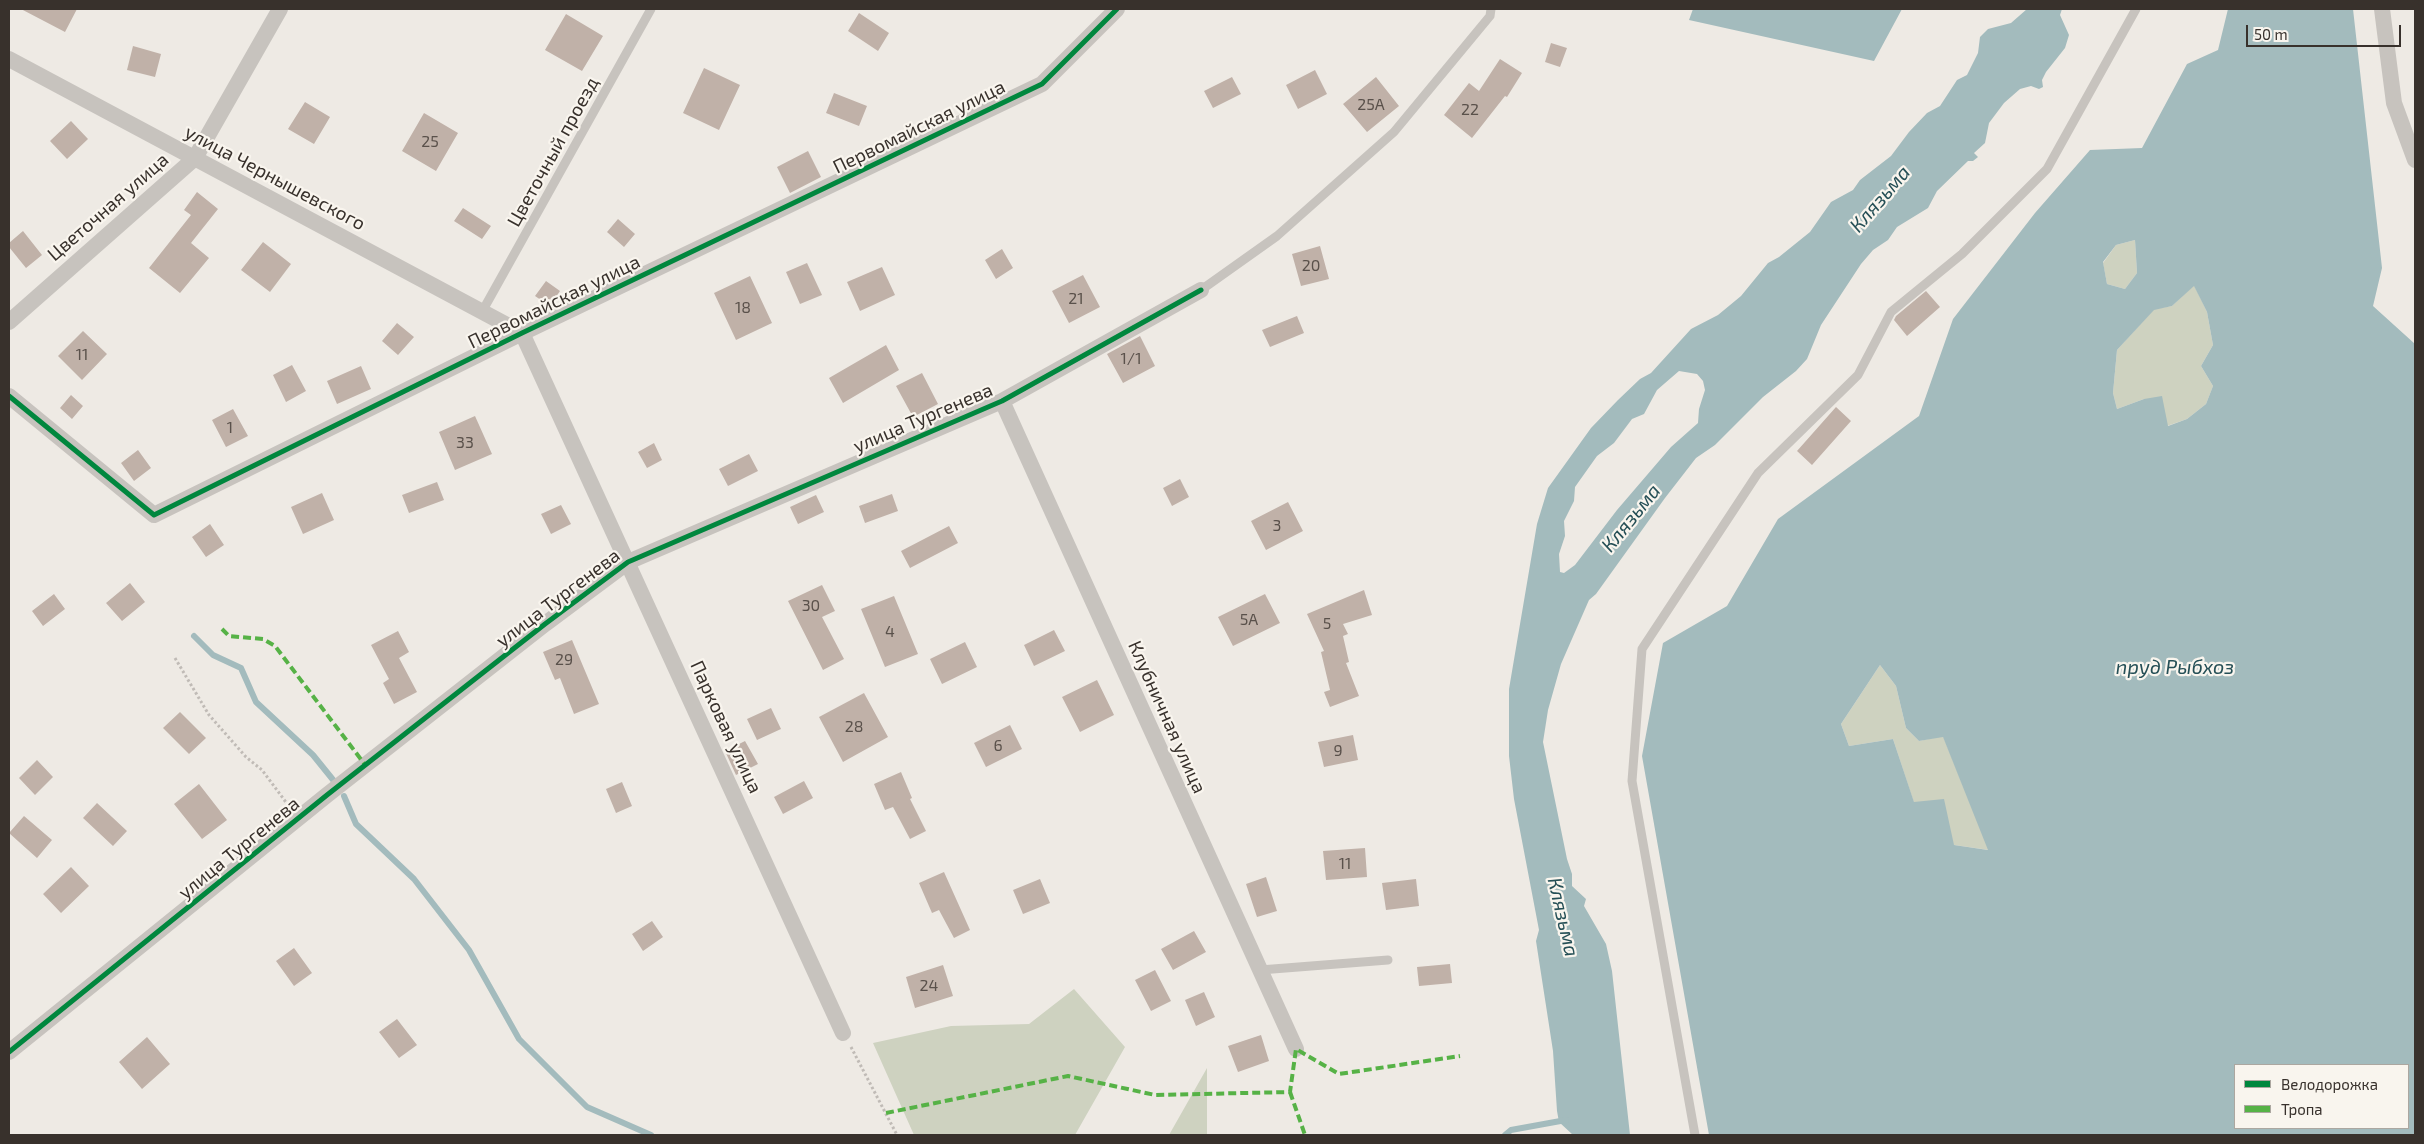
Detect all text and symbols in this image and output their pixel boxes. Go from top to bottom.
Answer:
scale bar [2249,15,2404,47]
text: 50 m [2254,25,2288,43]
street label: Цветочный проезд [502,73,604,231]
street label: Первомайская улица [829,75,1009,179]
house number: 25А [1357,95,1385,115]
house number: 22 [1461,100,1479,120]
street label: улица Чернышевского [181,121,369,235]
house number: 25 [421,132,439,152]
street label: Цветочная улица [43,148,173,266]
water label: Клязьма [1845,161,1915,237]
street label: Первомайская улица [464,250,644,354]
house number: 20 [1302,256,1320,276]
house number: 21 [1068,289,1084,309]
house number: 18 [735,298,751,318]
house number: 11 [76,345,88,365]
house number: 1/1 [1120,349,1142,369]
street label: улица Тургенева [850,378,996,458]
house number: 1 [227,418,233,438]
house number: 33 [456,433,474,453]
water label: Клязьма [1596,479,1666,557]
house number: 3 [1273,516,1281,536]
street label: улица Тургенева [491,544,625,652]
house number: 30 [802,596,820,616]
house number: 5А [1240,610,1258,630]
house number: 5 [1323,614,1331,634]
house number: 4 [885,622,895,642]
street label: Клубничная улица [1123,637,1211,797]
house number: 29 [555,650,573,670]
water label: пруд Рыбхоз [2116,655,2234,679]
street label: Парковая улица [685,657,767,797]
house number: 28 [845,717,863,737]
house number: 6 [993,736,1003,756]
house number: 9 [1333,741,1343,761]
street label: улица Тургенева [174,792,304,904]
house number: 11 [1339,854,1351,874]
water label: Клязьма [1542,875,1584,959]
house number: 24 [920,976,938,996]
legend [2234,1064,2409,1129]
text: Велодорожка [2281,1075,2378,1093]
text: Тропа [2281,1100,2323,1118]

